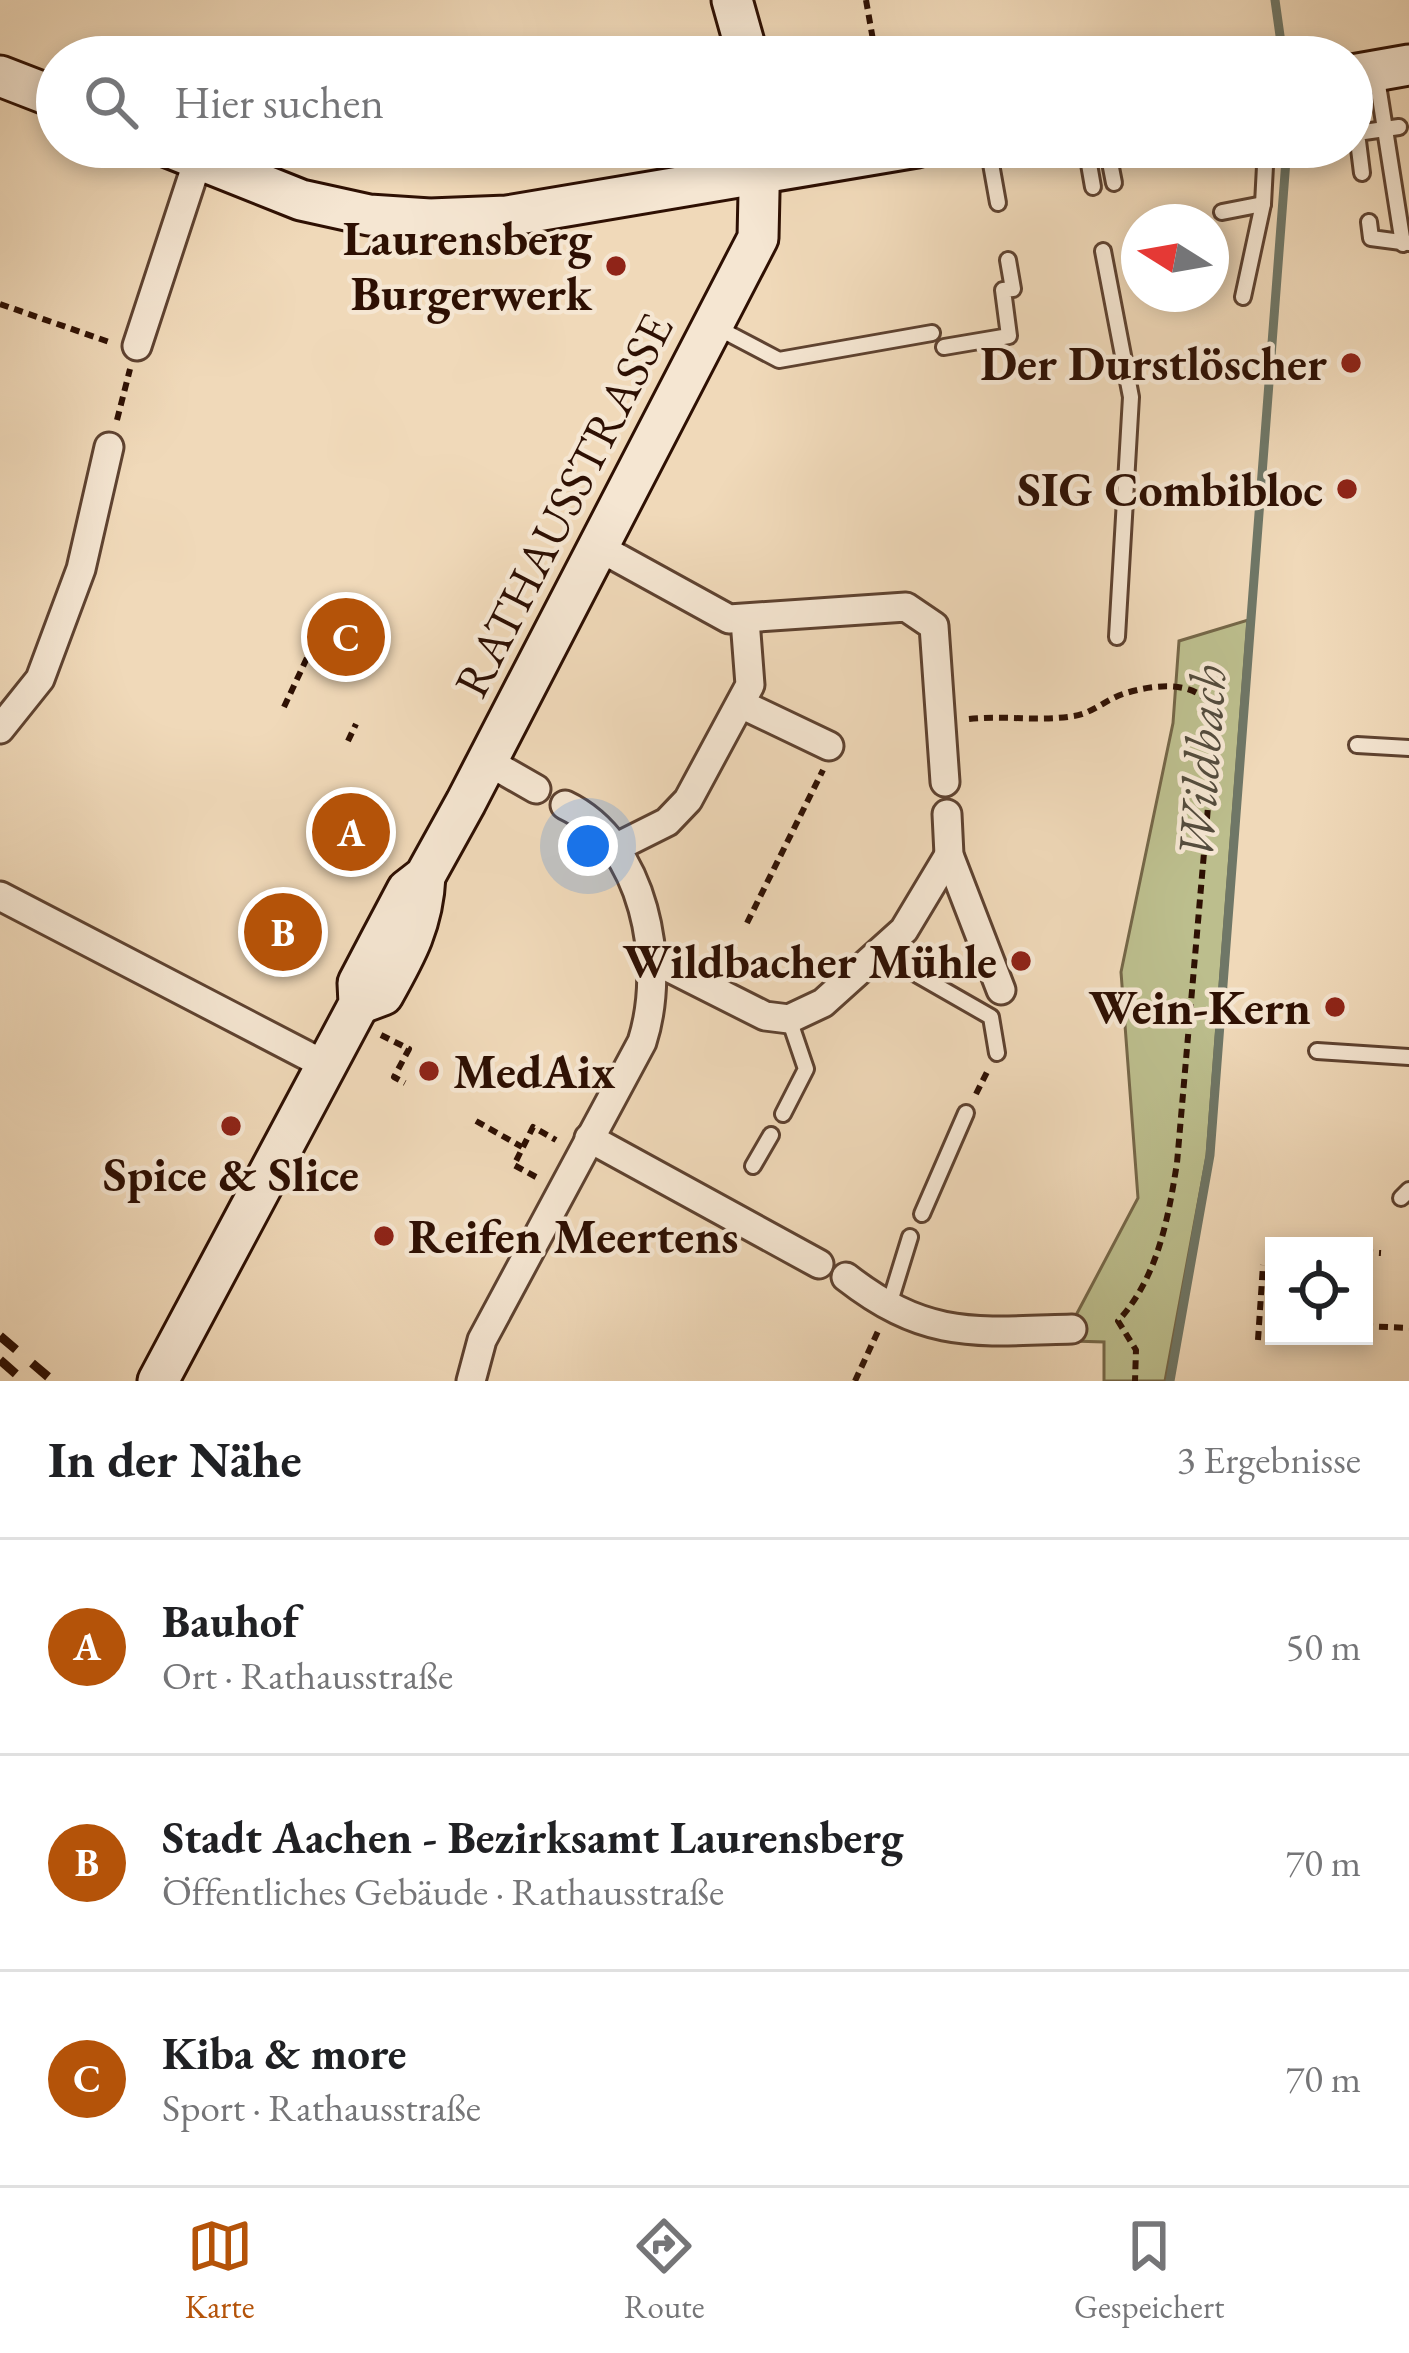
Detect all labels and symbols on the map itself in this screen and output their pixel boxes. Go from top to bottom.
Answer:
north arrow [1121,204,1229,312]
place label: Laurensberg Burgerwerk [343,207,593,324]
marker: Laurensberg Burgerwerk [603,253,629,279]
street label: RATHAUSSTRASSE [440,303,686,707]
place label: Der Durstlöscher [980,332,1327,394]
marker: Der Durstlöscher [1338,350,1364,376]
place label: SIG Combibloc [1017,458,1323,520]
marker: SIG Combibloc [1334,476,1360,502]
pin: C [307,592,385,682]
water label: Wildbach [1161,662,1241,861]
pin: A [312,787,390,877]
your location [558,816,618,876]
pin: B [244,887,322,977]
place label: Wildbacher Mühle [622,930,997,992]
marker: Wildbacher Mühle [1008,948,1034,974]
place label: Wein-Kern [1088,976,1311,1038]
marker: Wein-Kern [1322,994,1348,1020]
place label: MedAix [453,1040,616,1102]
marker: MedAix [416,1058,442,1084]
marker: Spice & Slice [218,1113,244,1139]
place label: Spice & Slice [103,1143,359,1205]
place label: Reifen Meertens [408,1205,739,1267]
marker: Reifen Meertens [371,1223,397,1249]

